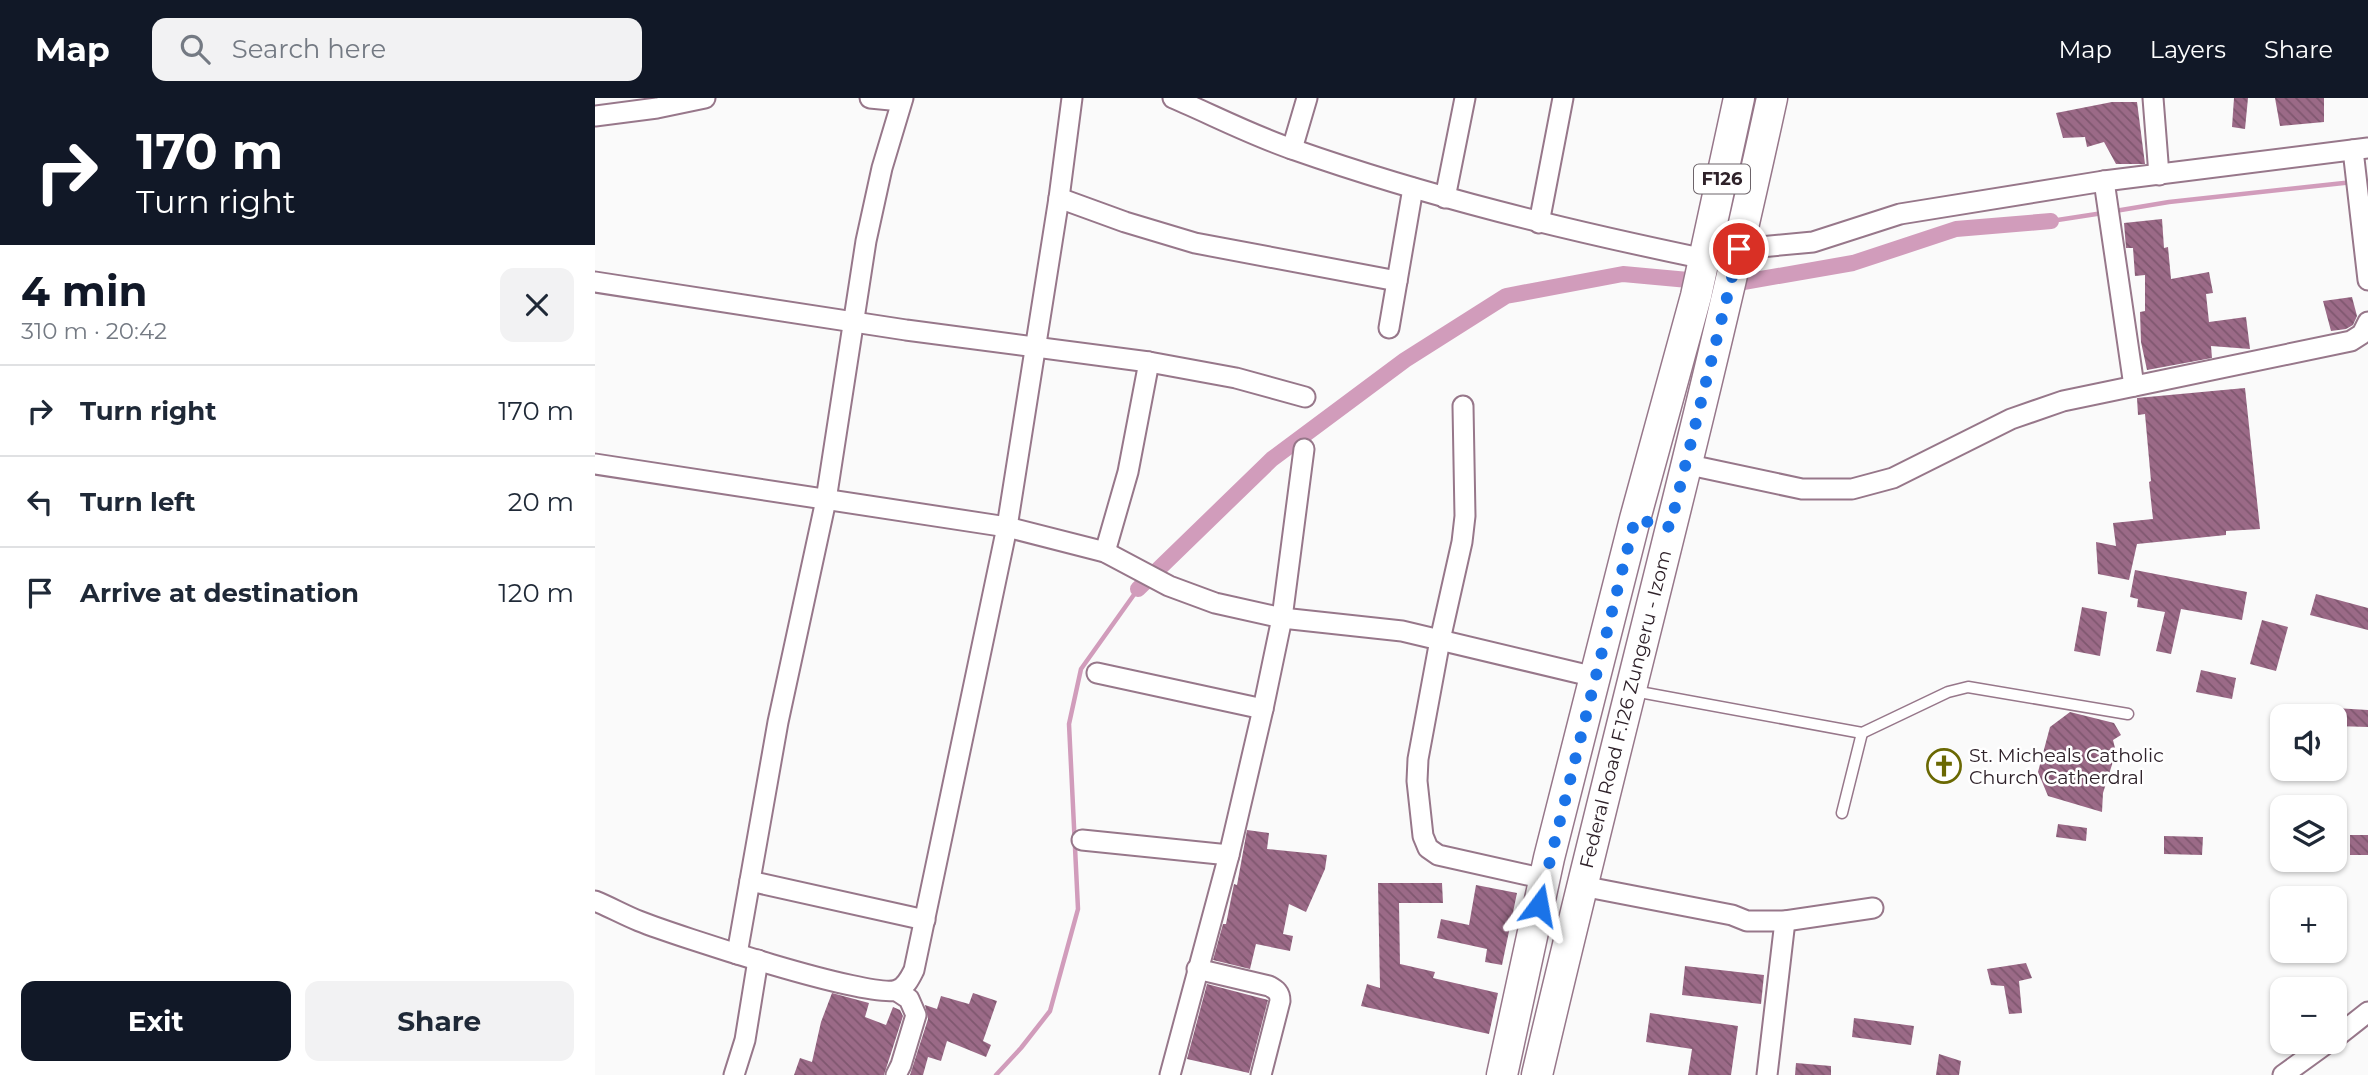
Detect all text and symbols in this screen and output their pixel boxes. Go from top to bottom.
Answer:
search box [152,18,642,81]
text: Map [35,29,110,69]
icon: search [176,30,214,68]
text: Search here [232,33,386,65]
text: Map [2058,35,2112,64]
text: Layers [2150,35,2226,64]
text: Share [2264,35,2333,64]
text: 170 m [136,122,283,181]
icon: right [21,126,112,217]
road number: F126 [1694,164,1750,194]
text: Turn right [136,182,296,221]
pin [1709,219,1769,279]
icon: arrive [1720,230,1758,268]
text: 4 min [21,265,148,317]
button: close [500,268,574,342]
text: 310 m · 20:42 [21,317,167,345]
icon: right [21,392,59,430]
text: Turn right [80,395,216,427]
text: 170 m [498,395,574,427]
icon: left [21,483,59,521]
text: Turn left [80,486,196,518]
text: 20 m [508,486,574,518]
street label: Federal Road F.126 Zungeru - Izom [1575,547,1676,871]
icon: arrive [21,574,59,612]
text: Arrive at destination [80,577,359,609]
text: 120 m [498,577,574,609]
map controls [2270,704,2347,1054]
button: sound [2270,704,2347,781]
place label: St. Micheals Catholic Church Catherdral [1969,744,2164,789]
church icon: St. Micheals Catholic Church Catherdral [1925,747,1963,785]
button: layers [2270,795,2347,872]
position arrow [1502,868,1576,942]
button: + [2270,886,2347,963]
button: − [2270,977,2347,1054]
button: Exit [21,981,291,1061]
button: Share [305,981,574,1061]

